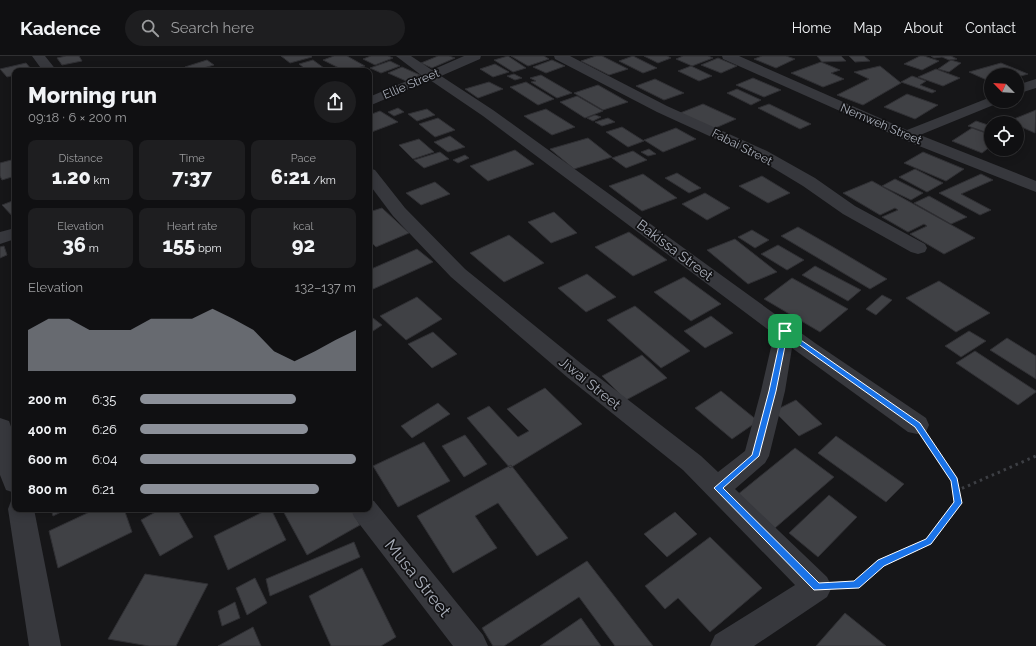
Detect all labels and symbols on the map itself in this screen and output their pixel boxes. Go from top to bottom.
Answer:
street label: Ellie Street [381,66,441,102]
north arrow [984,68,1024,108]
street label: Nemweh Street [838,101,924,147]
street label: Fabai Street [710,126,774,168]
street label: Bakissa Street [634,216,716,284]
pin [768,314,802,348]
street label: Jiwai Street [556,353,624,413]
street label: Musa Street [381,535,456,621]

